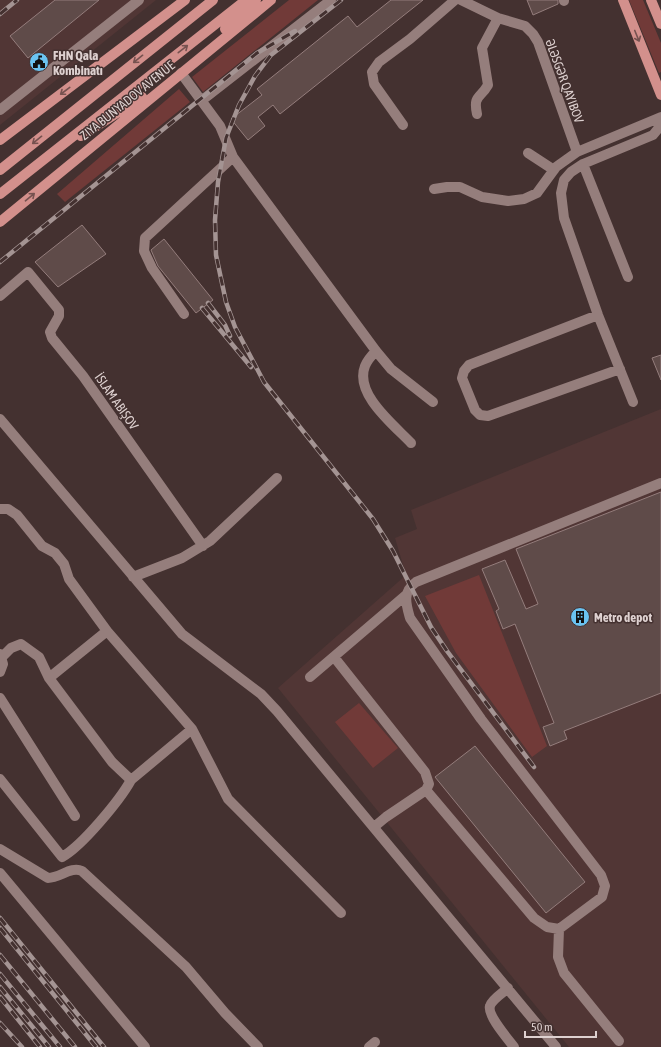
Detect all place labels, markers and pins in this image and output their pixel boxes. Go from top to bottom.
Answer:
place label: FHN Qala Kombinatı [53,48,103,78]
public building icon: FHN Qala Kombinatı [28,51,50,73]
building icon: Metro depot [569,606,591,628]
place label: Metro depot [594,610,652,625]

